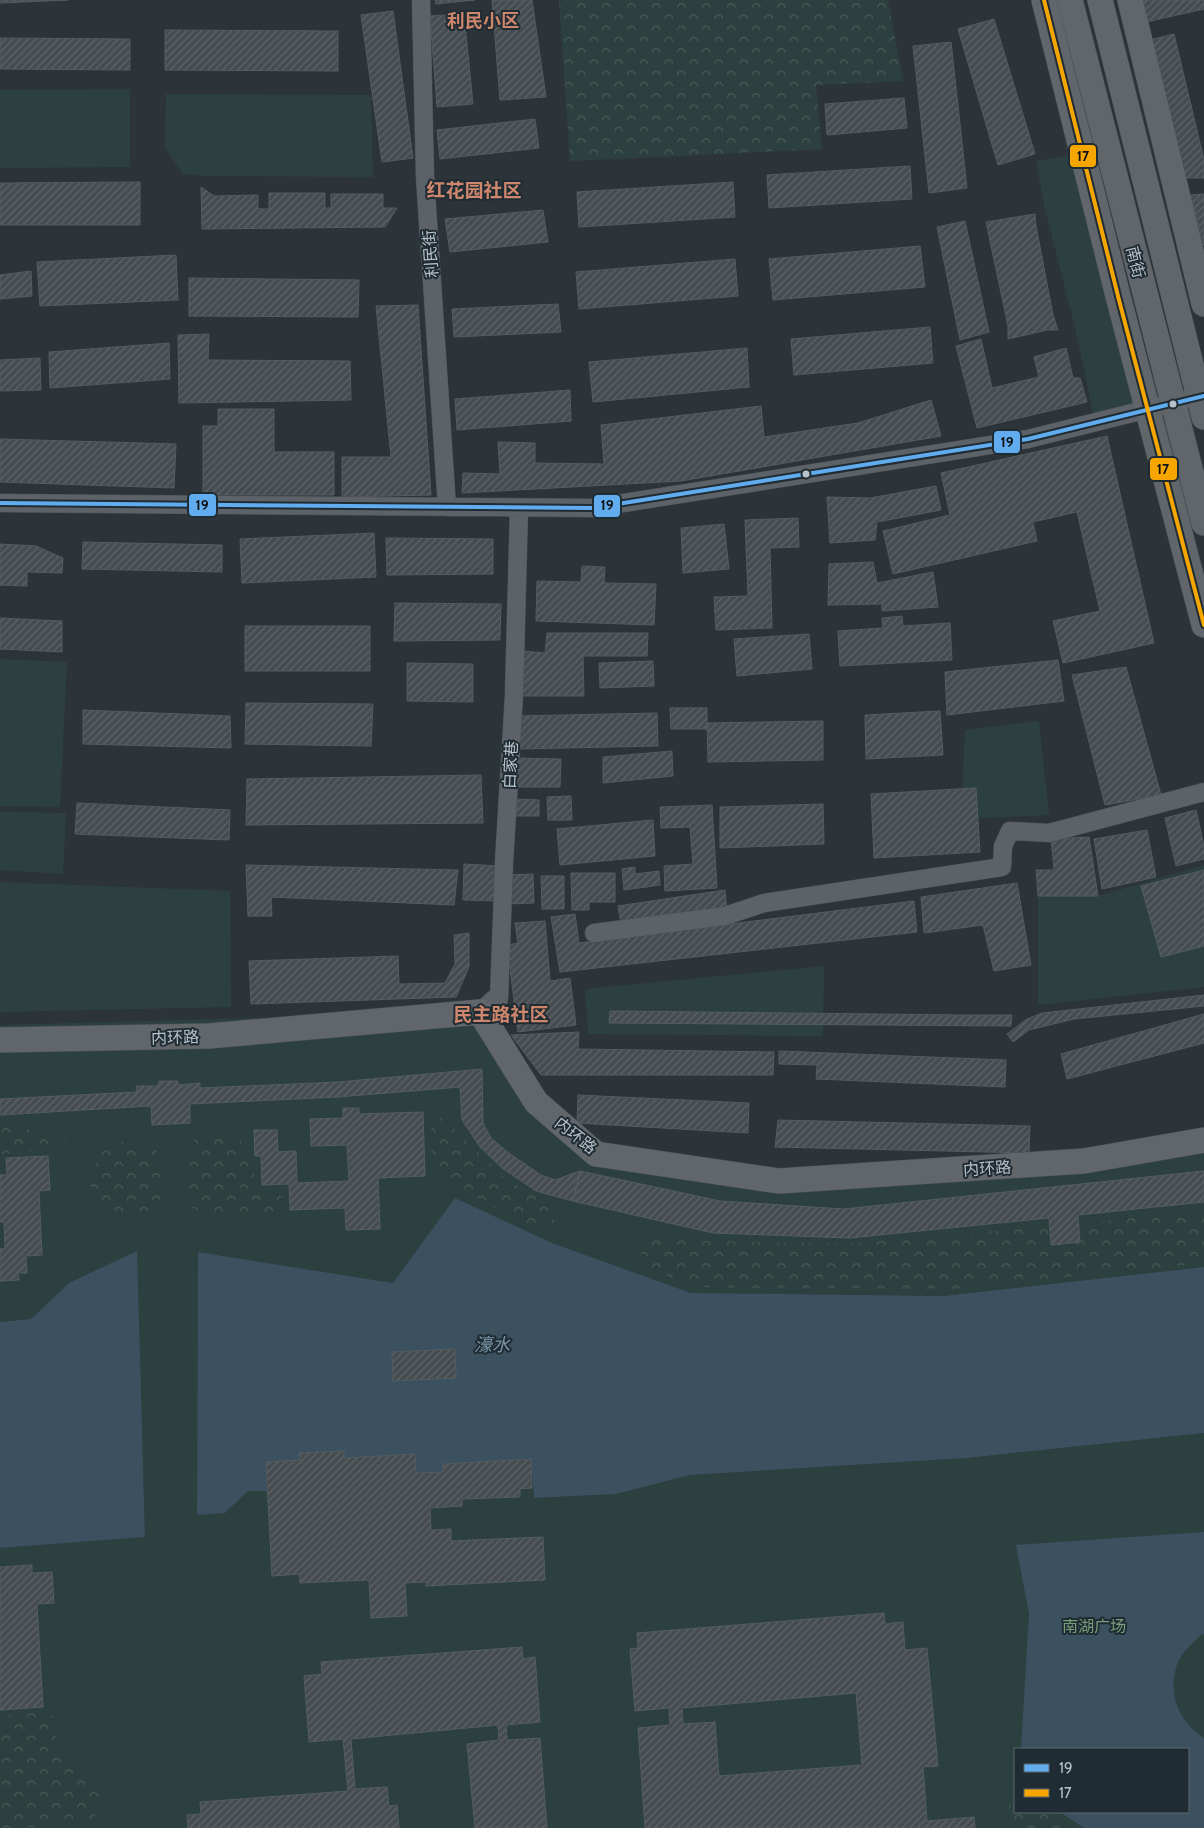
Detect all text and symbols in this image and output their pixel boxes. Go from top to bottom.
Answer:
district label: 利民小区 [447,10,519,32]
line badge: 17 [1069,144,1097,168]
text: 17 [1077,147,1090,165]
district label: 红花园社区 [426,179,522,202]
street label: 利民街 [419,229,442,279]
street label: 南街 [1122,244,1149,280]
unlabelled marker [1168,399,1178,409]
line badge: 19 [993,430,1021,454]
text: 19 [1000,433,1014,451]
line badge: 17 [1149,457,1178,481]
text: 17 [1157,460,1170,478]
unlabelled marker [801,469,811,479]
line badge: 19 [188,493,217,517]
line badge: 19 [593,494,621,518]
text: 19 [195,496,209,514]
text: 19 [600,496,614,514]
street label: 白家巷 [500,741,521,789]
district label: 民主路社区 [453,1003,549,1026]
street label: 内环路 [151,1027,199,1048]
street label: 内环路 [551,1113,600,1158]
street label: 内环路 [962,1157,1012,1180]
water label: 濠水 [474,1334,511,1356]
park label: 南湖广场 [1062,1617,1126,1636]
legend [1014,1748,1189,1813]
text: 19 [1059,1759,1072,1777]
text: 17 [1059,1784,1072,1802]

